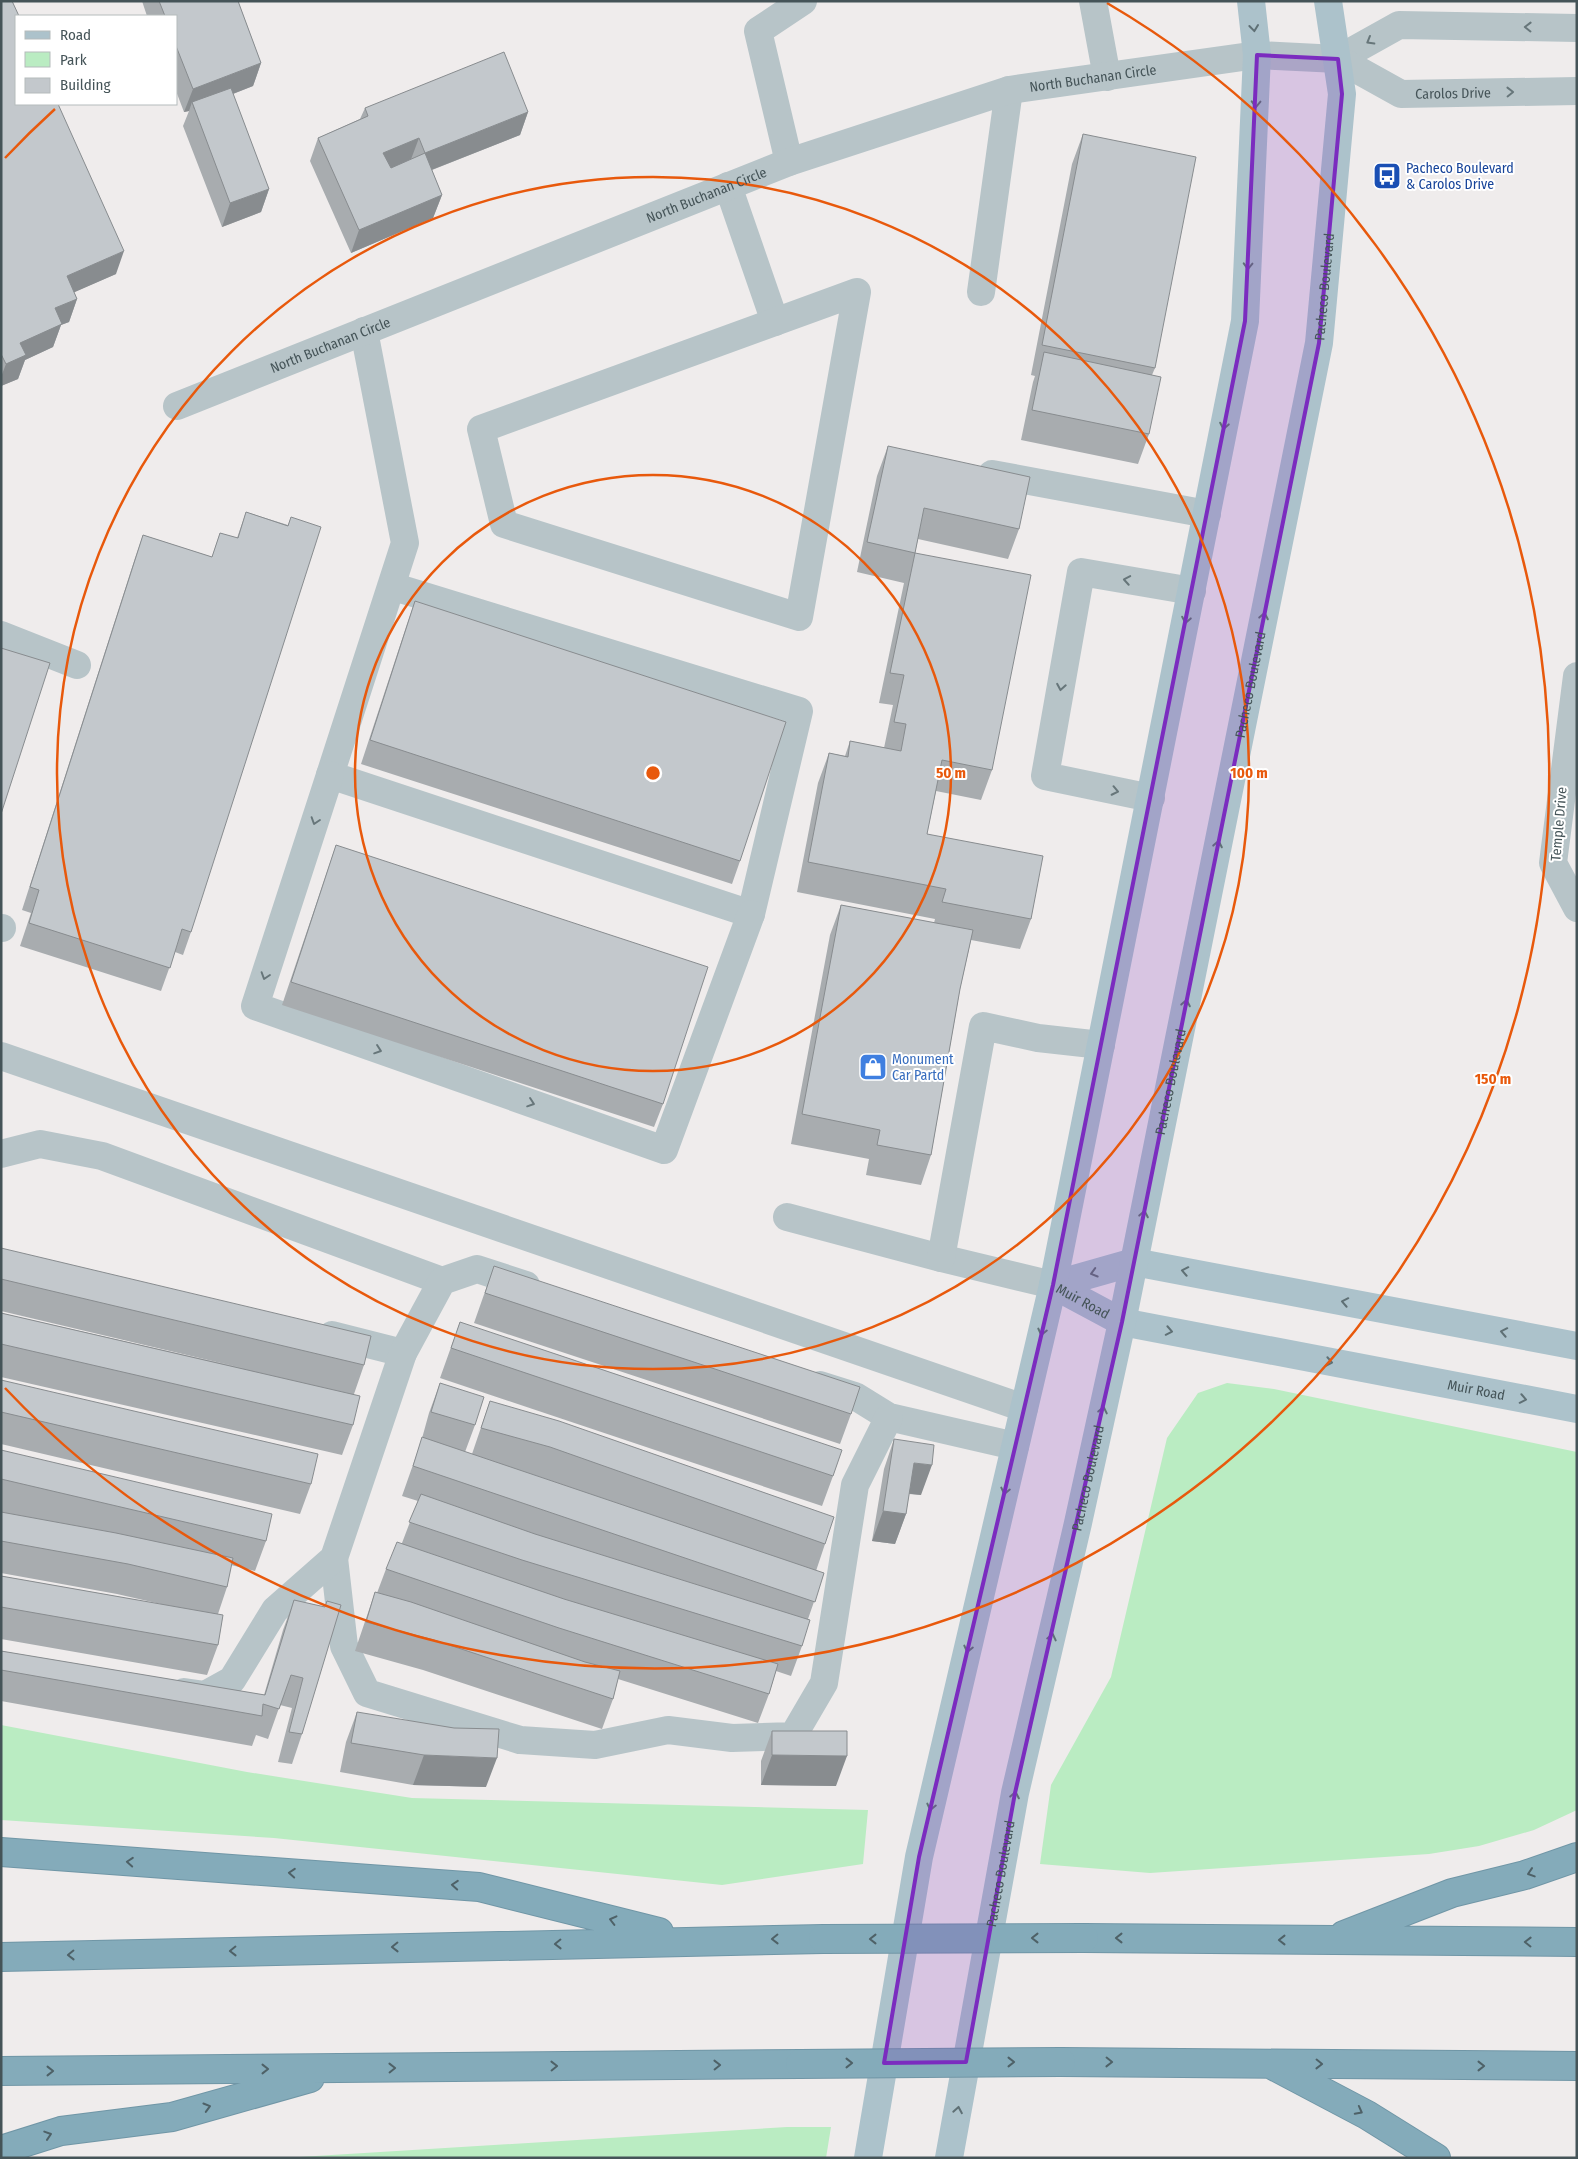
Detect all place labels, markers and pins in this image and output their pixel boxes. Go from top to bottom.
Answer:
place label: Pacheco Boulevard & Carolos Drive [1406,160,1514,193]
bus stop icon: Pacheco Boulevard & Carolos Drive [1372,161,1402,191]
centre of rings [644,764,662,782]
place label: Monument Car Partd [892,1051,954,1084]
shop icon: Monument Car Partd [858,1052,888,1082]

